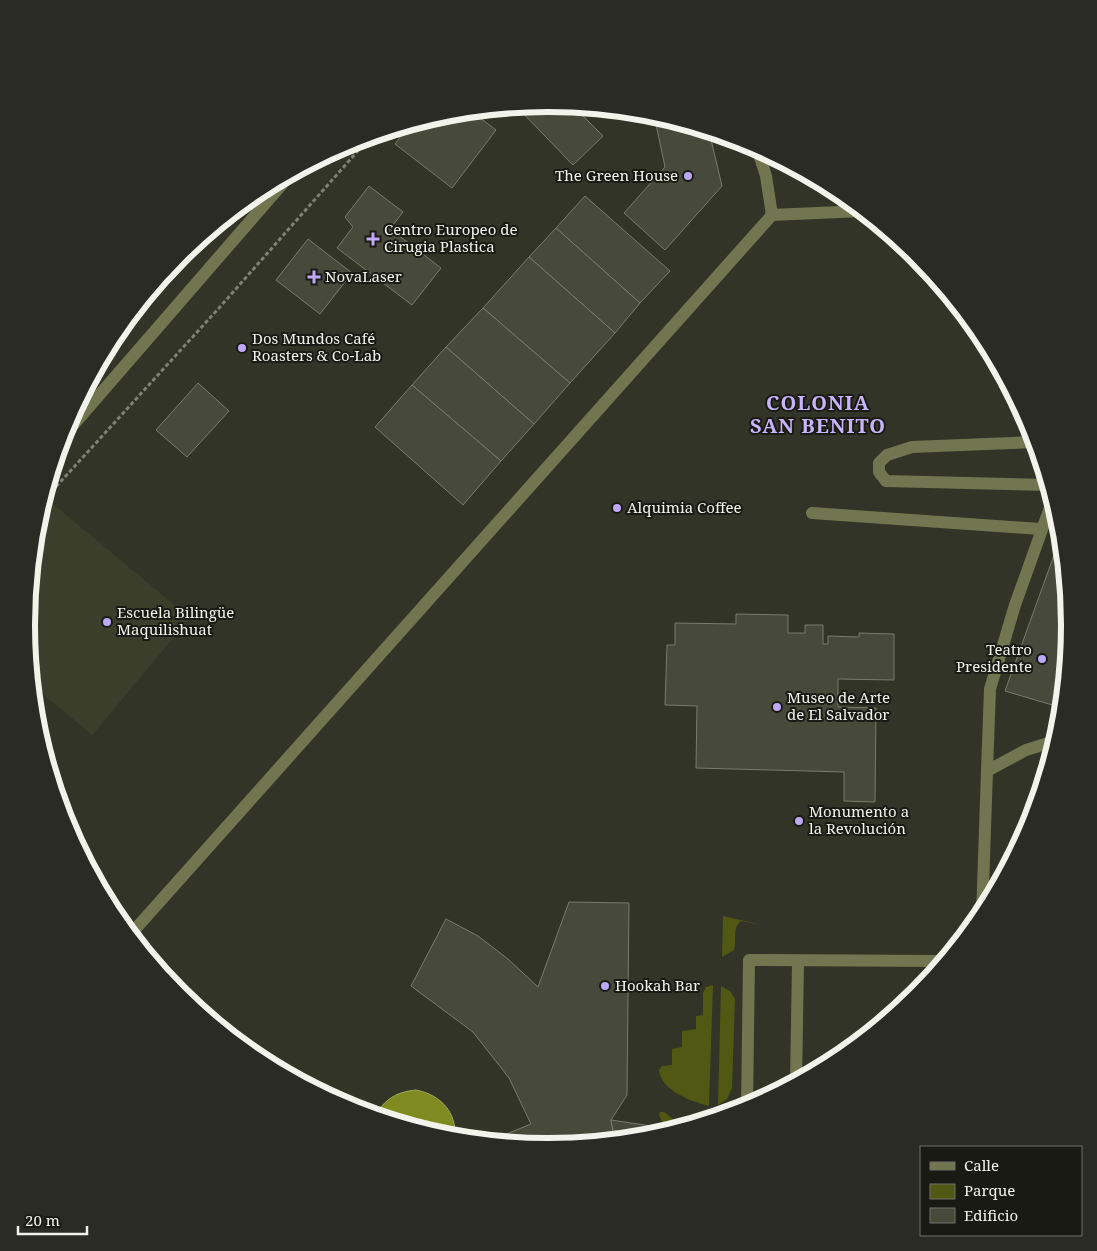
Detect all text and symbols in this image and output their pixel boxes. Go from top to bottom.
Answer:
place label: The Green House [555,165,678,185]
marker: The Green House [682,170,694,182]
place label: Centro Europeo de Cirugia Plastica [384,219,517,256]
marker: Centro Europeo de Cirugia Plastica [366,232,380,246]
place label: NovaLaser [325,266,402,286]
marker: NovaLaser [307,270,321,284]
place label: Dos Mundos Café Roasters & Co-Lab [252,328,381,365]
marker: Dos Mundos Café Roasters & Co-Lab [236,342,248,354]
district label: COLONIA SAN BENITO [750,389,886,439]
place label: Alquimia Coffee [627,497,742,517]
marker: Alquimia Coffee [611,502,623,514]
place label: Escuela Bilingüe Maquilishuat [117,602,234,639]
marker: Escuela Bilingüe Maquilishuat [101,616,113,628]
place label: Teatro Presidente [956,639,1032,676]
marker: Teatro Presidente [1036,653,1048,665]
place label: Museo de Arte de El Salvador [787,687,890,724]
marker: Museo de Arte de El Salvador [771,701,783,713]
place label: Monumento a la Revolución [809,801,909,838]
marker: Monumento a la Revolución [793,815,805,827]
place label: Hookah Bar [615,975,700,995]
marker: Hookah Bar [599,980,611,992]
legend [920,1146,1082,1236]
text: Calle [964,1155,999,1175]
text: Parque [964,1180,1015,1200]
scale bar [18,1204,86,1236]
text: Edificio [964,1205,1018,1225]
text: 20 m [25,1210,60,1230]

